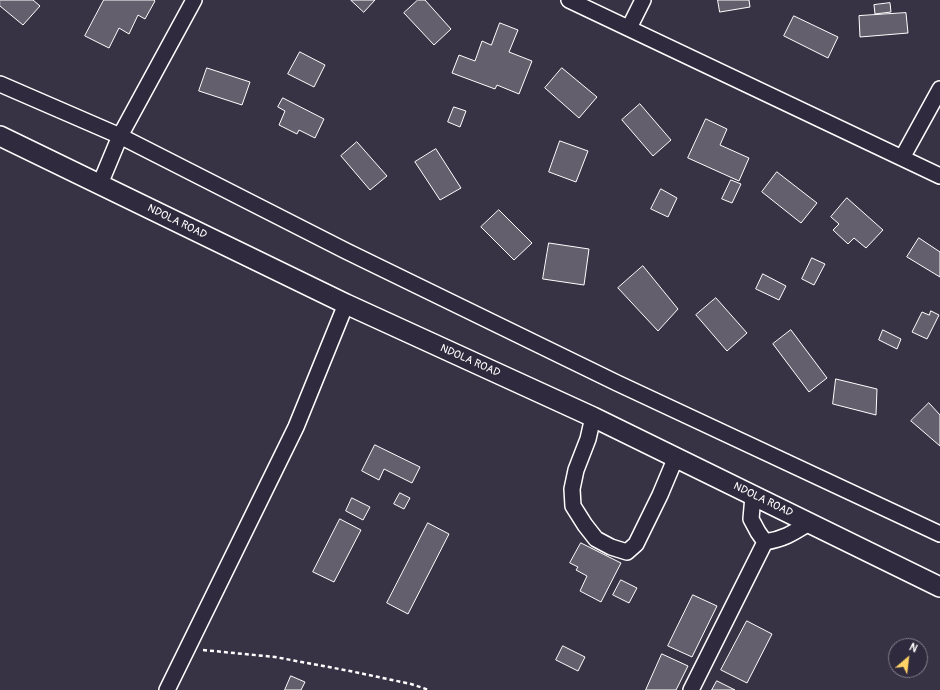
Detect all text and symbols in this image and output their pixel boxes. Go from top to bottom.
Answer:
street label: NDOLA ROAD [145,202,209,242]
street label: NDOLA ROAD [438,342,502,380]
street label: NDOLA ROAD [731,480,795,520]
north arrow [888,638,928,678]
text: N [907,640,920,655]

